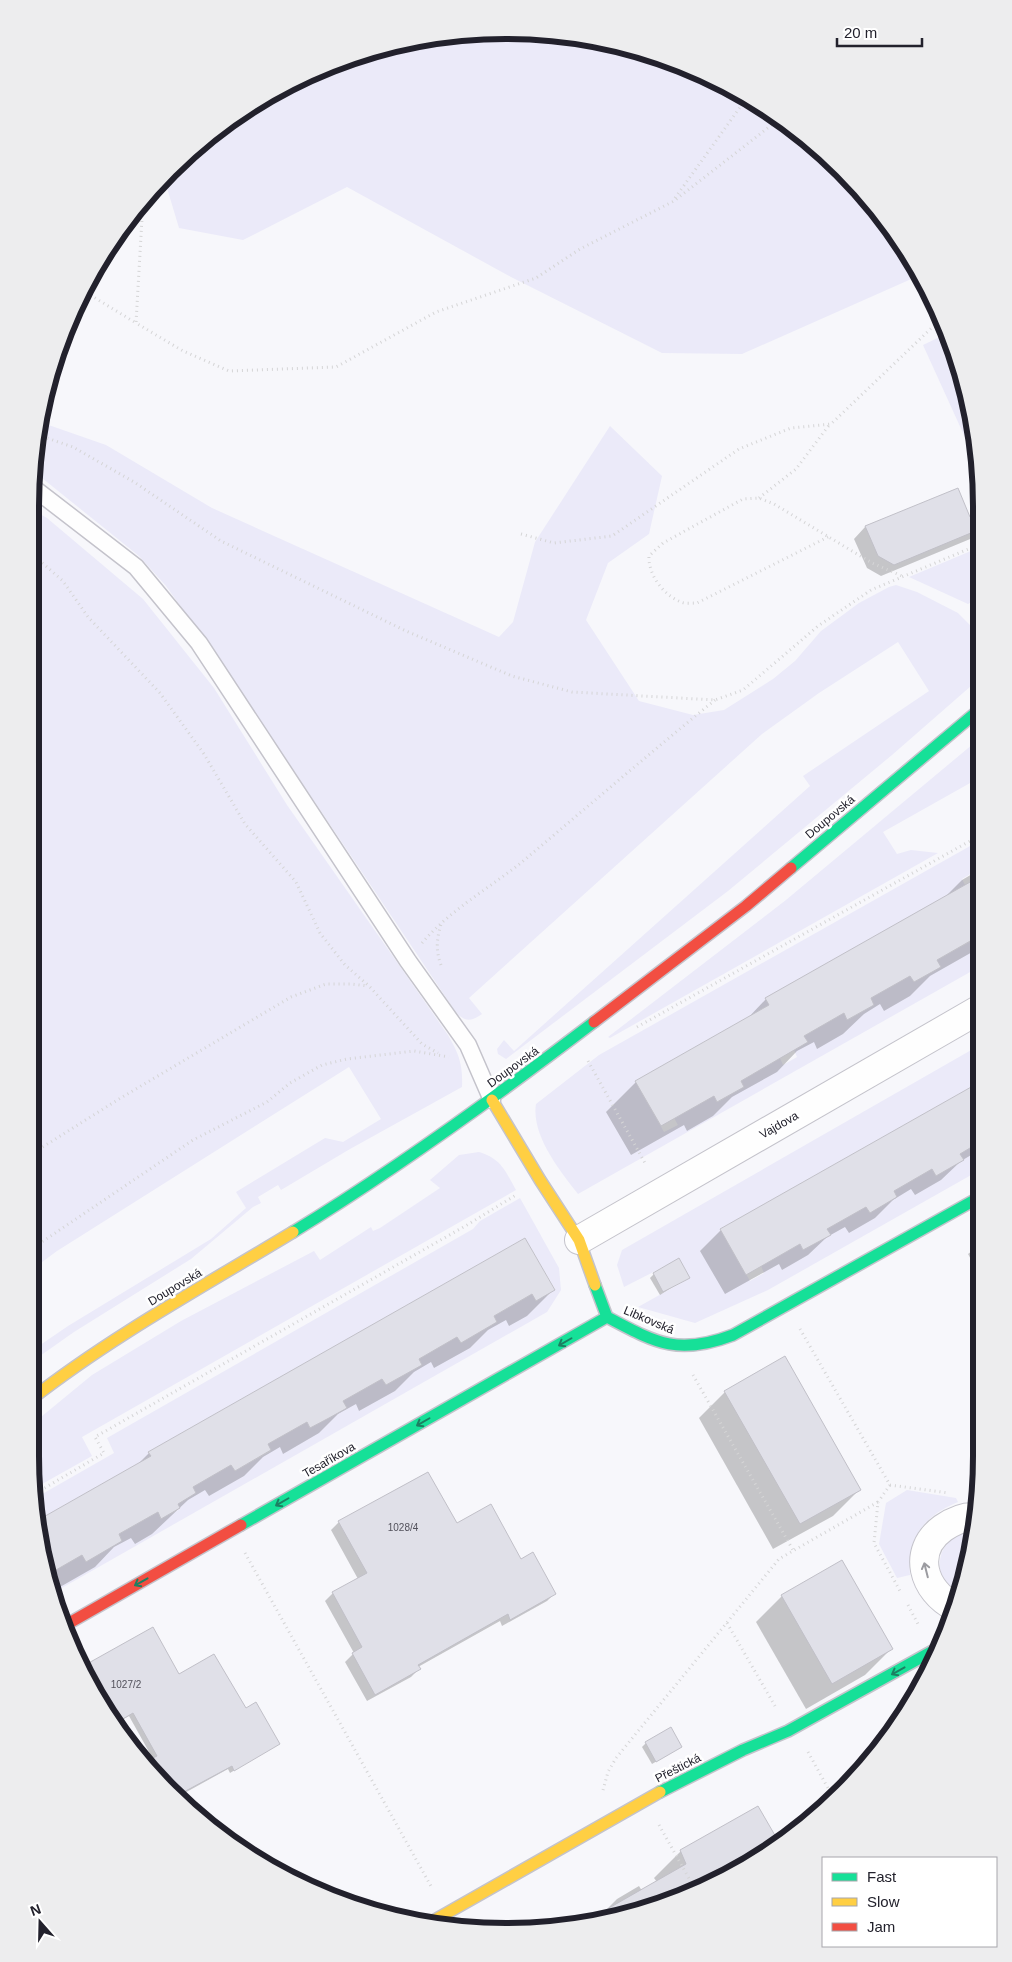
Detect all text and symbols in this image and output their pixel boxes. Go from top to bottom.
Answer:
scale bar [837,15,922,47]
text: 20 m [844,24,877,41]
street label: Doupovská [803,792,858,842]
street label: Doupovská [485,1044,542,1090]
street label: Vajdova [757,1108,801,1142]
street label: Doupovská [146,1265,205,1308]
street label: Libkovská [622,1303,677,1337]
one-way arrow [558,1337,572,1347]
one-way arrow [417,1417,431,1427]
street label: Tesaříkova [300,1439,358,1481]
one-way arrow [275,1498,290,1507]
house number: 1028/4 [388,1522,419,1533]
one-way arrow [921,1563,930,1579]
one-way arrow [134,1578,148,1588]
one-way arrow [891,1666,905,1676]
house number: 1027/2 [111,1679,142,1690]
street label: Přeštická [653,1750,703,1785]
legend [822,1857,997,1947]
text: Fast [867,1868,897,1885]
text: Slow [867,1893,900,1910]
north arrow [15,1897,65,1947]
text: N [28,1901,43,1919]
text: Jam [867,1918,895,1935]

